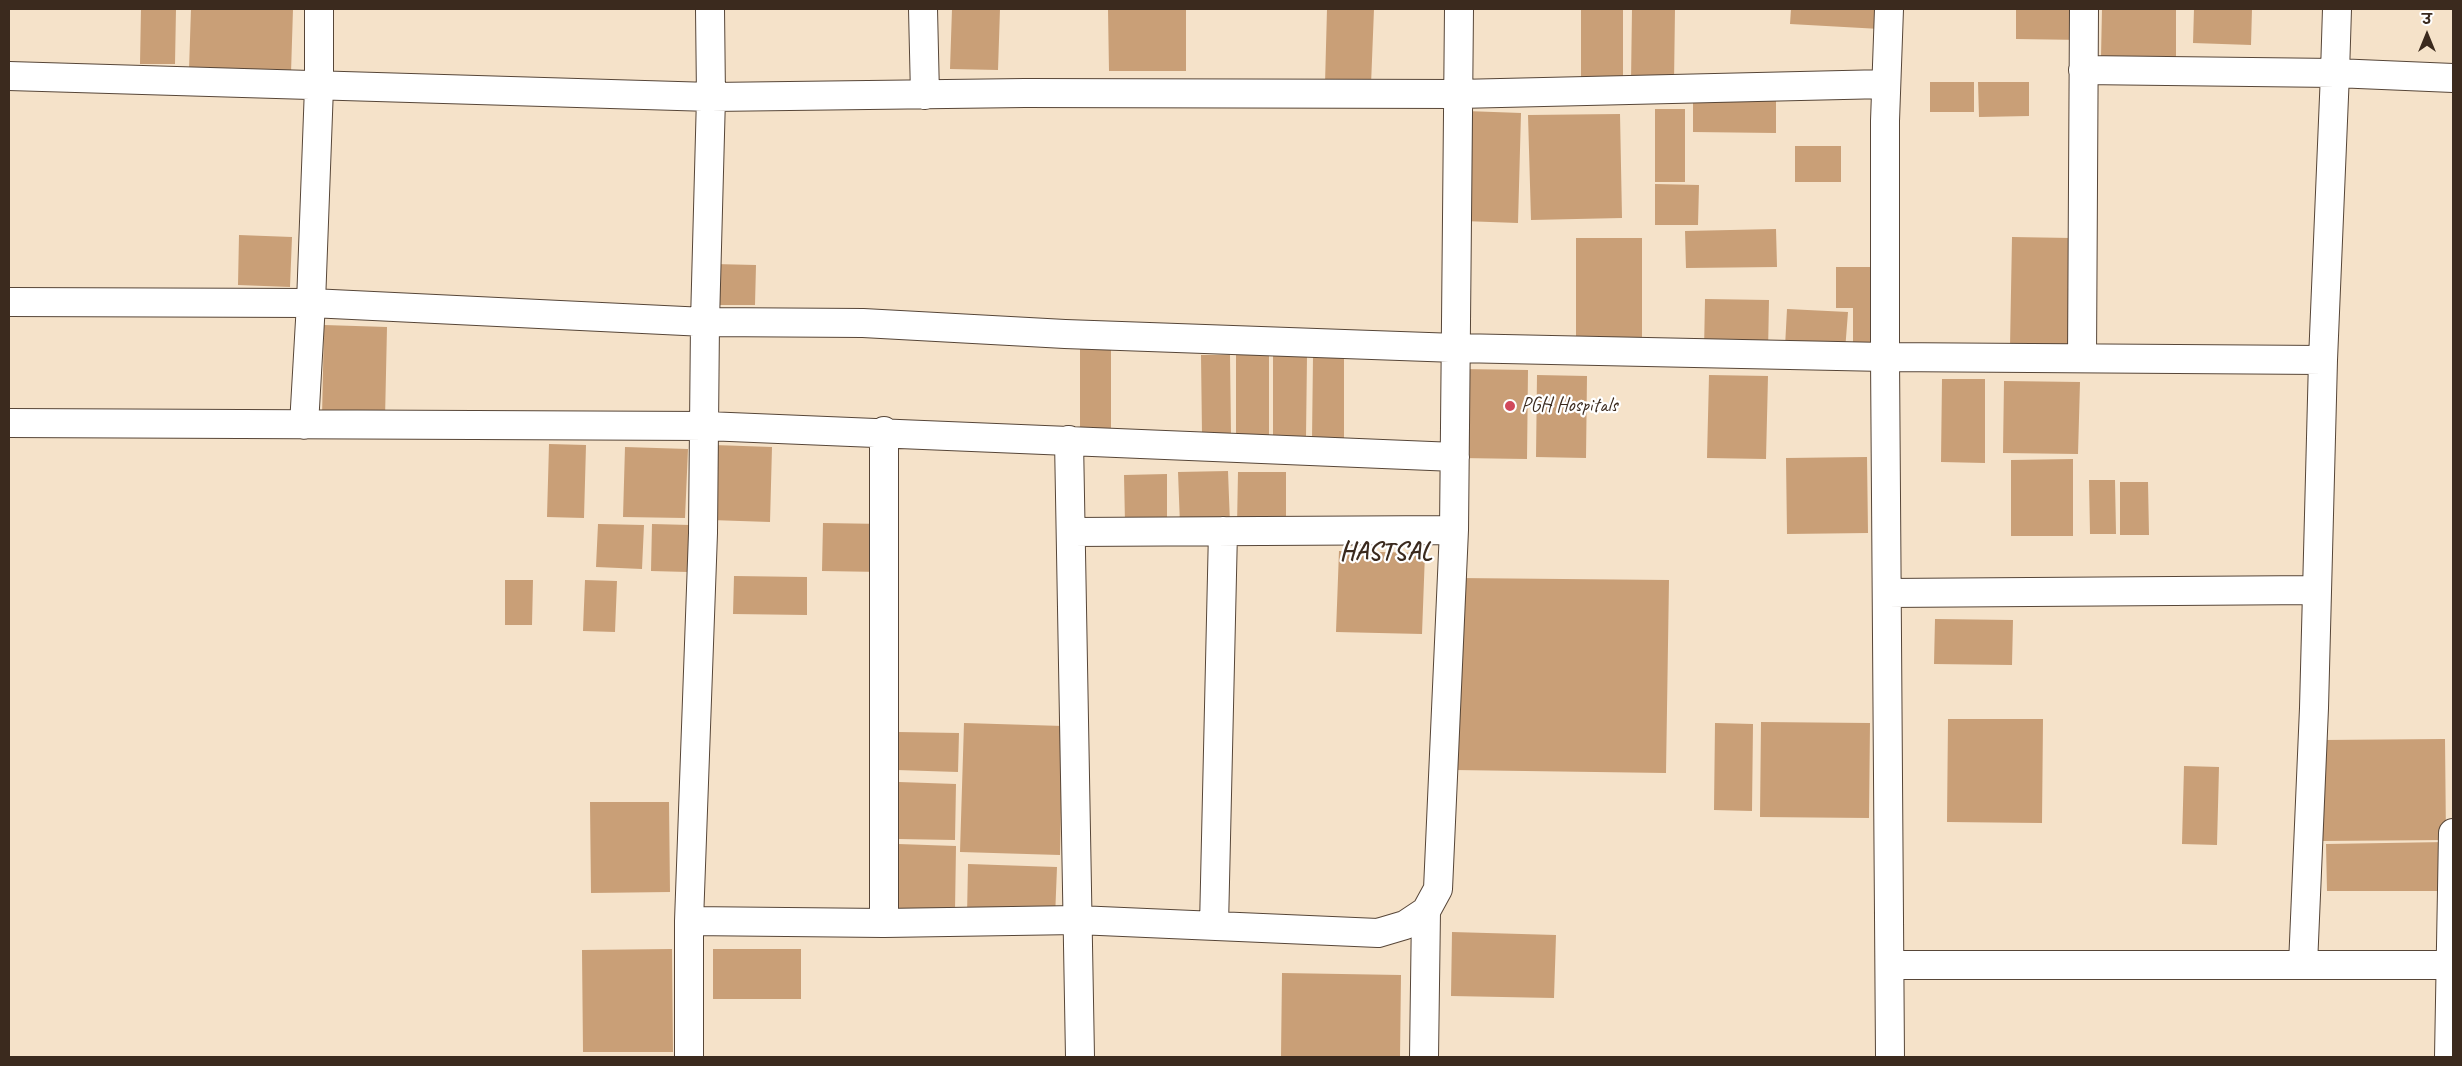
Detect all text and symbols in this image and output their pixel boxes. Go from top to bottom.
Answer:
north arrow [2402,10,2452,60]
text: उ [2422,11,2432,28]
place label: PGH Hospitals [1521,394,1618,418]
marker: PGH Hospitals [1503,399,1517,413]
district label: HASTSAL [1339,537,1433,567]

